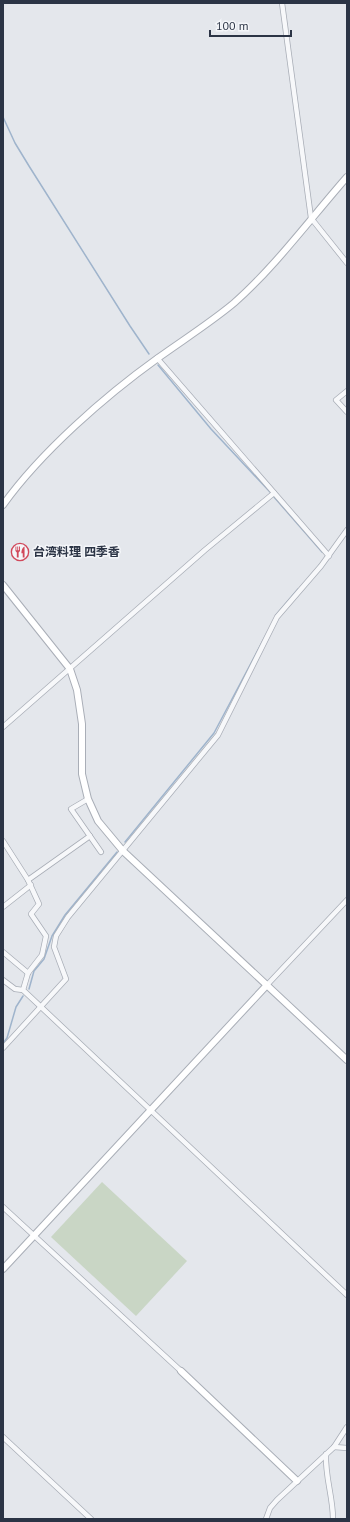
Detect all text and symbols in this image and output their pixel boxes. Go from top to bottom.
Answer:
scale bar [210,12,291,38]
text: 100 m [216,18,249,33]
restaurant icon: 台湾料理 四季香 [10,542,30,562]
place label: 台湾料理 四季香 [33,544,120,559]

